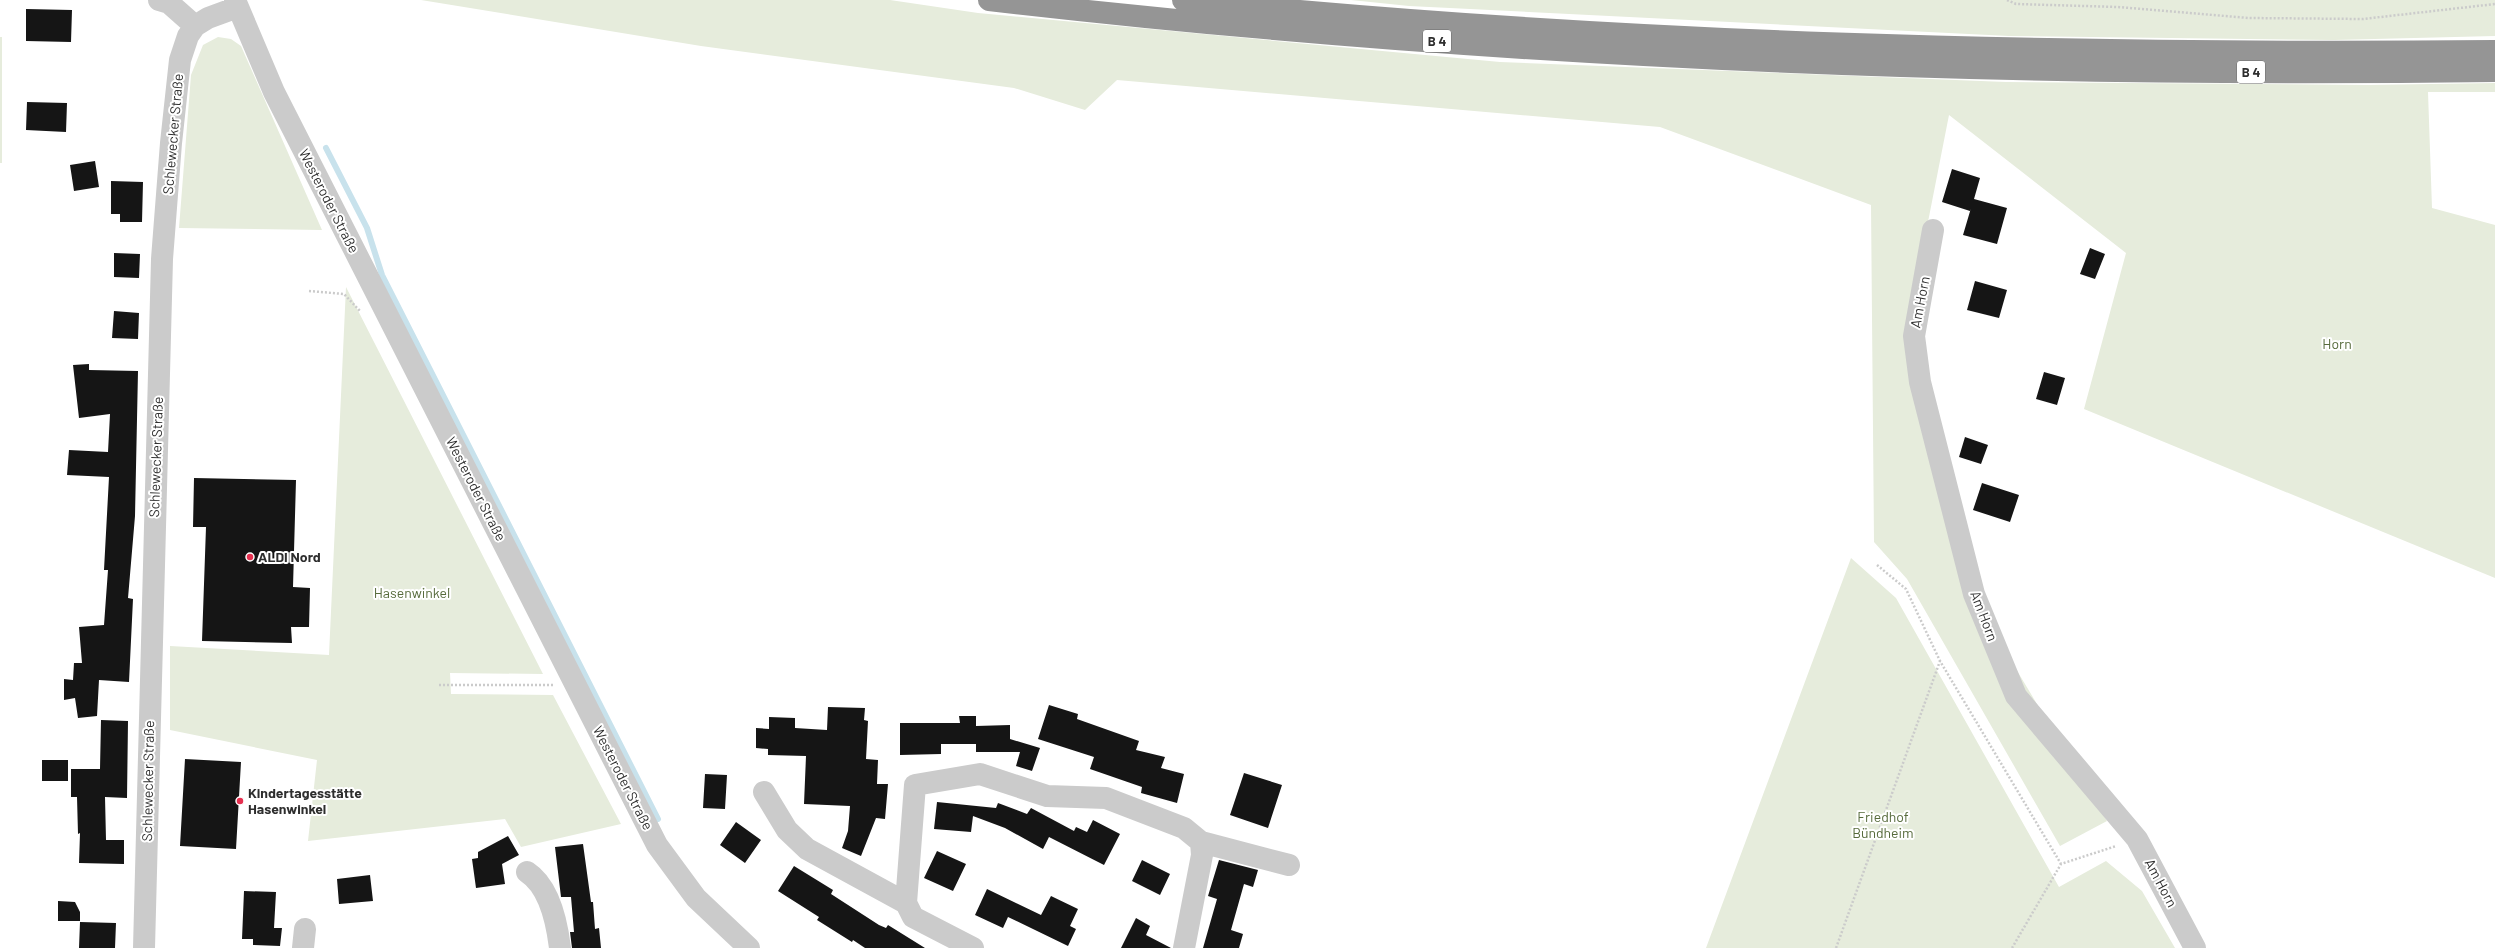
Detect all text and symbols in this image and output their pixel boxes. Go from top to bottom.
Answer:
road number: B 4 [1423,30,1451,52]
road number: B 4 [2237,61,2265,83]
street label: Schlewecker Straße [159,73,186,195]
street label: Westeroder Straße [296,146,363,256]
street label: Am Horn [1906,275,1933,329]
park label: Horn [2322,335,2352,352]
street label: Schlewecker Straße [145,396,166,518]
street label: Westeroder Straße [443,434,510,544]
place label: ALDI Nord [258,548,321,565]
marker: ALDI Nord [245,552,255,562]
park label: Hasenwinkel [374,584,450,601]
street label: Am Horn [1967,588,2002,643]
street label: Schlewecker Straße [138,720,157,842]
street label: Westeroder Straße [590,723,657,833]
place label: Kindertagesstätte Hasenwinkel [248,784,362,817]
marker: Kindertagesstätte Hasenwinkel [235,796,245,806]
park label: Friedhof Bündheim [1852,808,1914,841]
street label: Am Horn [2142,856,2181,910]

